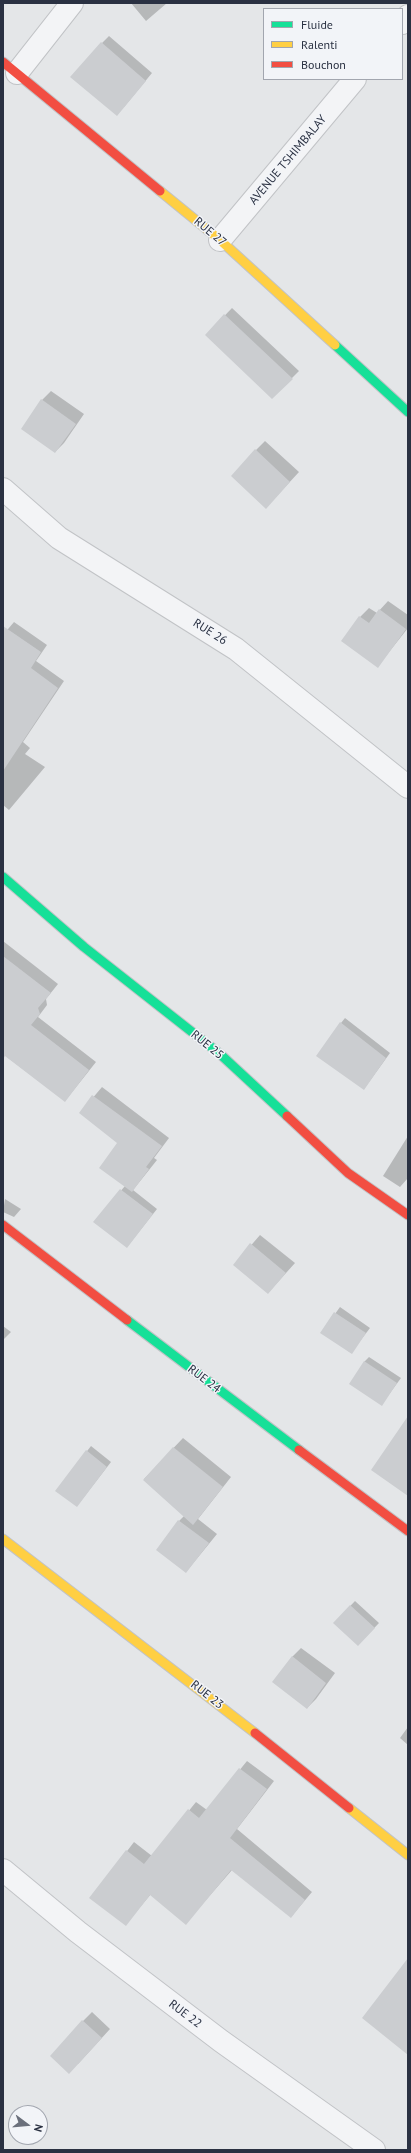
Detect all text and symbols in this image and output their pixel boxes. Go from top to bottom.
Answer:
legend [263,8,403,80]
text: Fluide [301,17,333,32]
text: Ralenti [301,37,337,52]
text: Bouchon [301,57,346,72]
street label: AVENUE TSHIMBALAY [246,112,330,208]
street label: RUE 27 [191,214,229,250]
street label: RUE 26 [190,616,230,648]
street label: RUE 25 [188,1028,226,1062]
street label: RUE 24 [185,1362,223,1396]
street label: RUE 23 [188,1678,226,1712]
street label: RUE 22 [166,1997,204,2031]
north arrow [8,2105,48,2145]
text: N [31,2123,46,2133]

